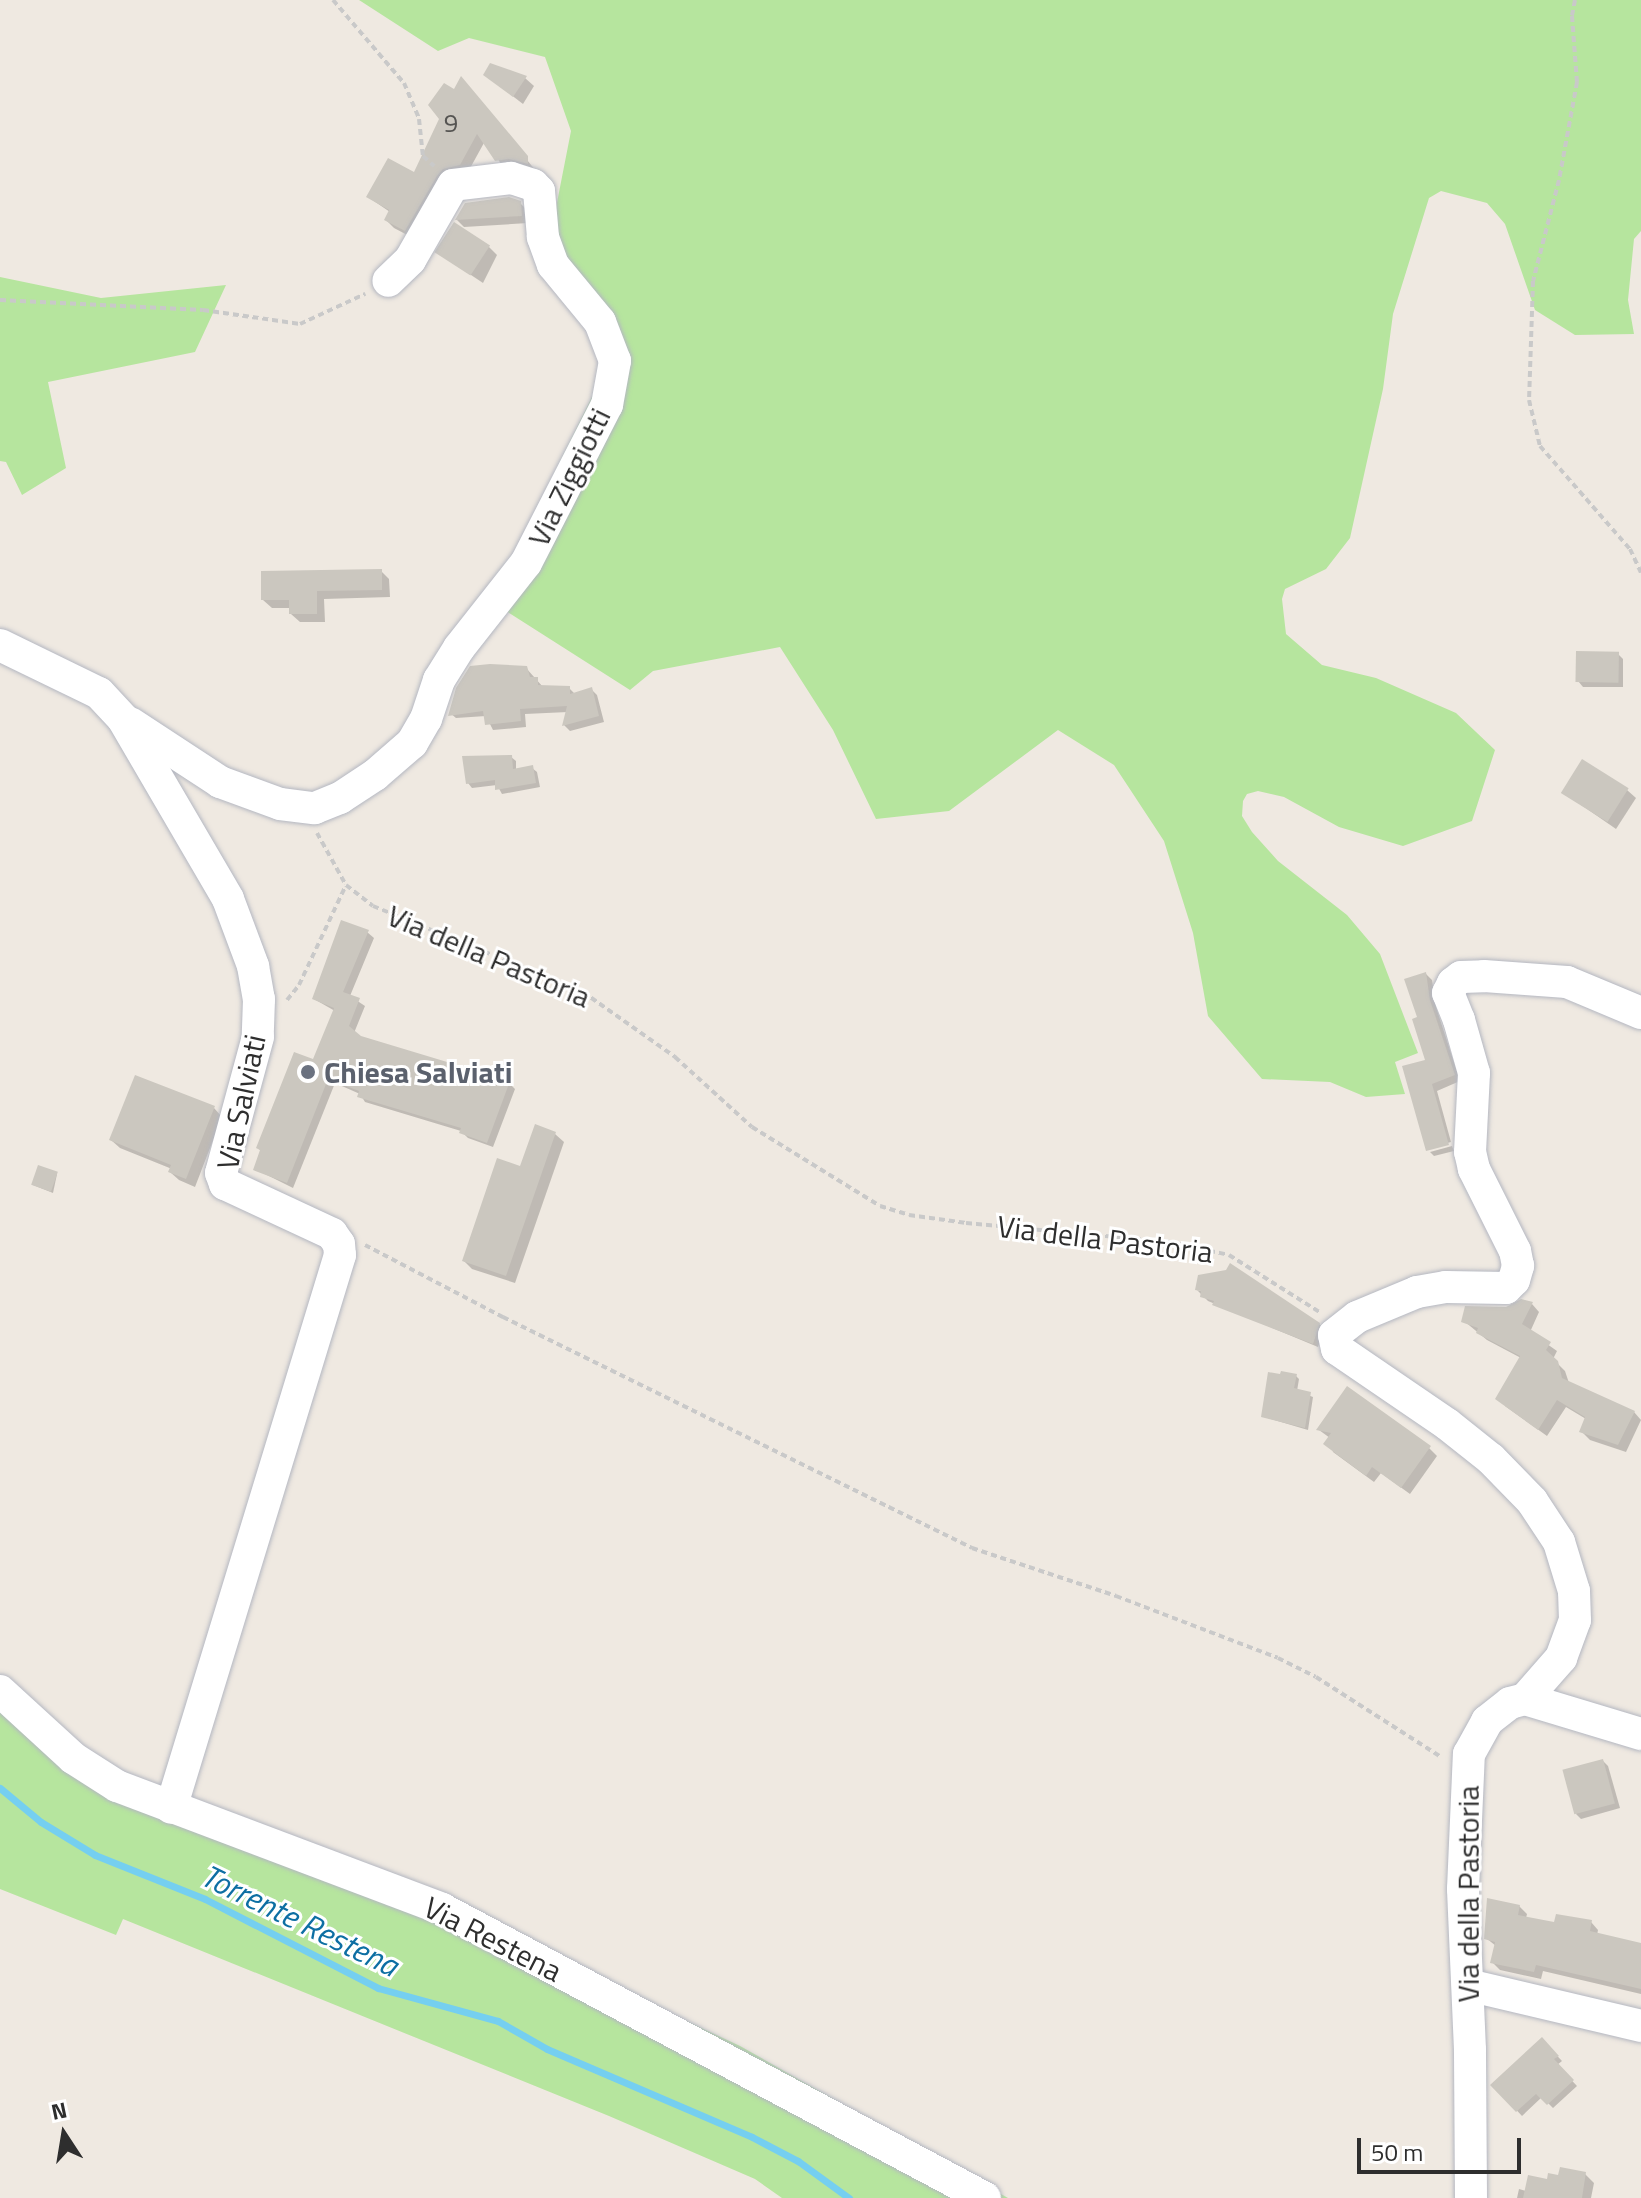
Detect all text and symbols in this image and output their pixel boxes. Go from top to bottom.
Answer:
house number: 9 [444,107,458,139]
street label: Via Ziggiotti [520,402,618,552]
street label: Via della Pastoria [382,897,596,1015]
street label: Via Salviati [209,1031,273,1173]
place label: Chiesa Salviati [324,1054,512,1090]
marker: Chiesa Salviati [299,1063,317,1081]
street label: Via della Pastoria [995,1208,1215,1270]
street label: Via della Pastoria [1450,1785,1486,2003]
water label: Torrente Restena [195,1856,405,1984]
street label: Via Restena [418,1889,568,1989]
text: N [48,2092,70,2129]
north arrow [24,2094,104,2174]
scale bar [1361,2122,1525,2172]
text: 50 m [1371,2134,1423,2170]

